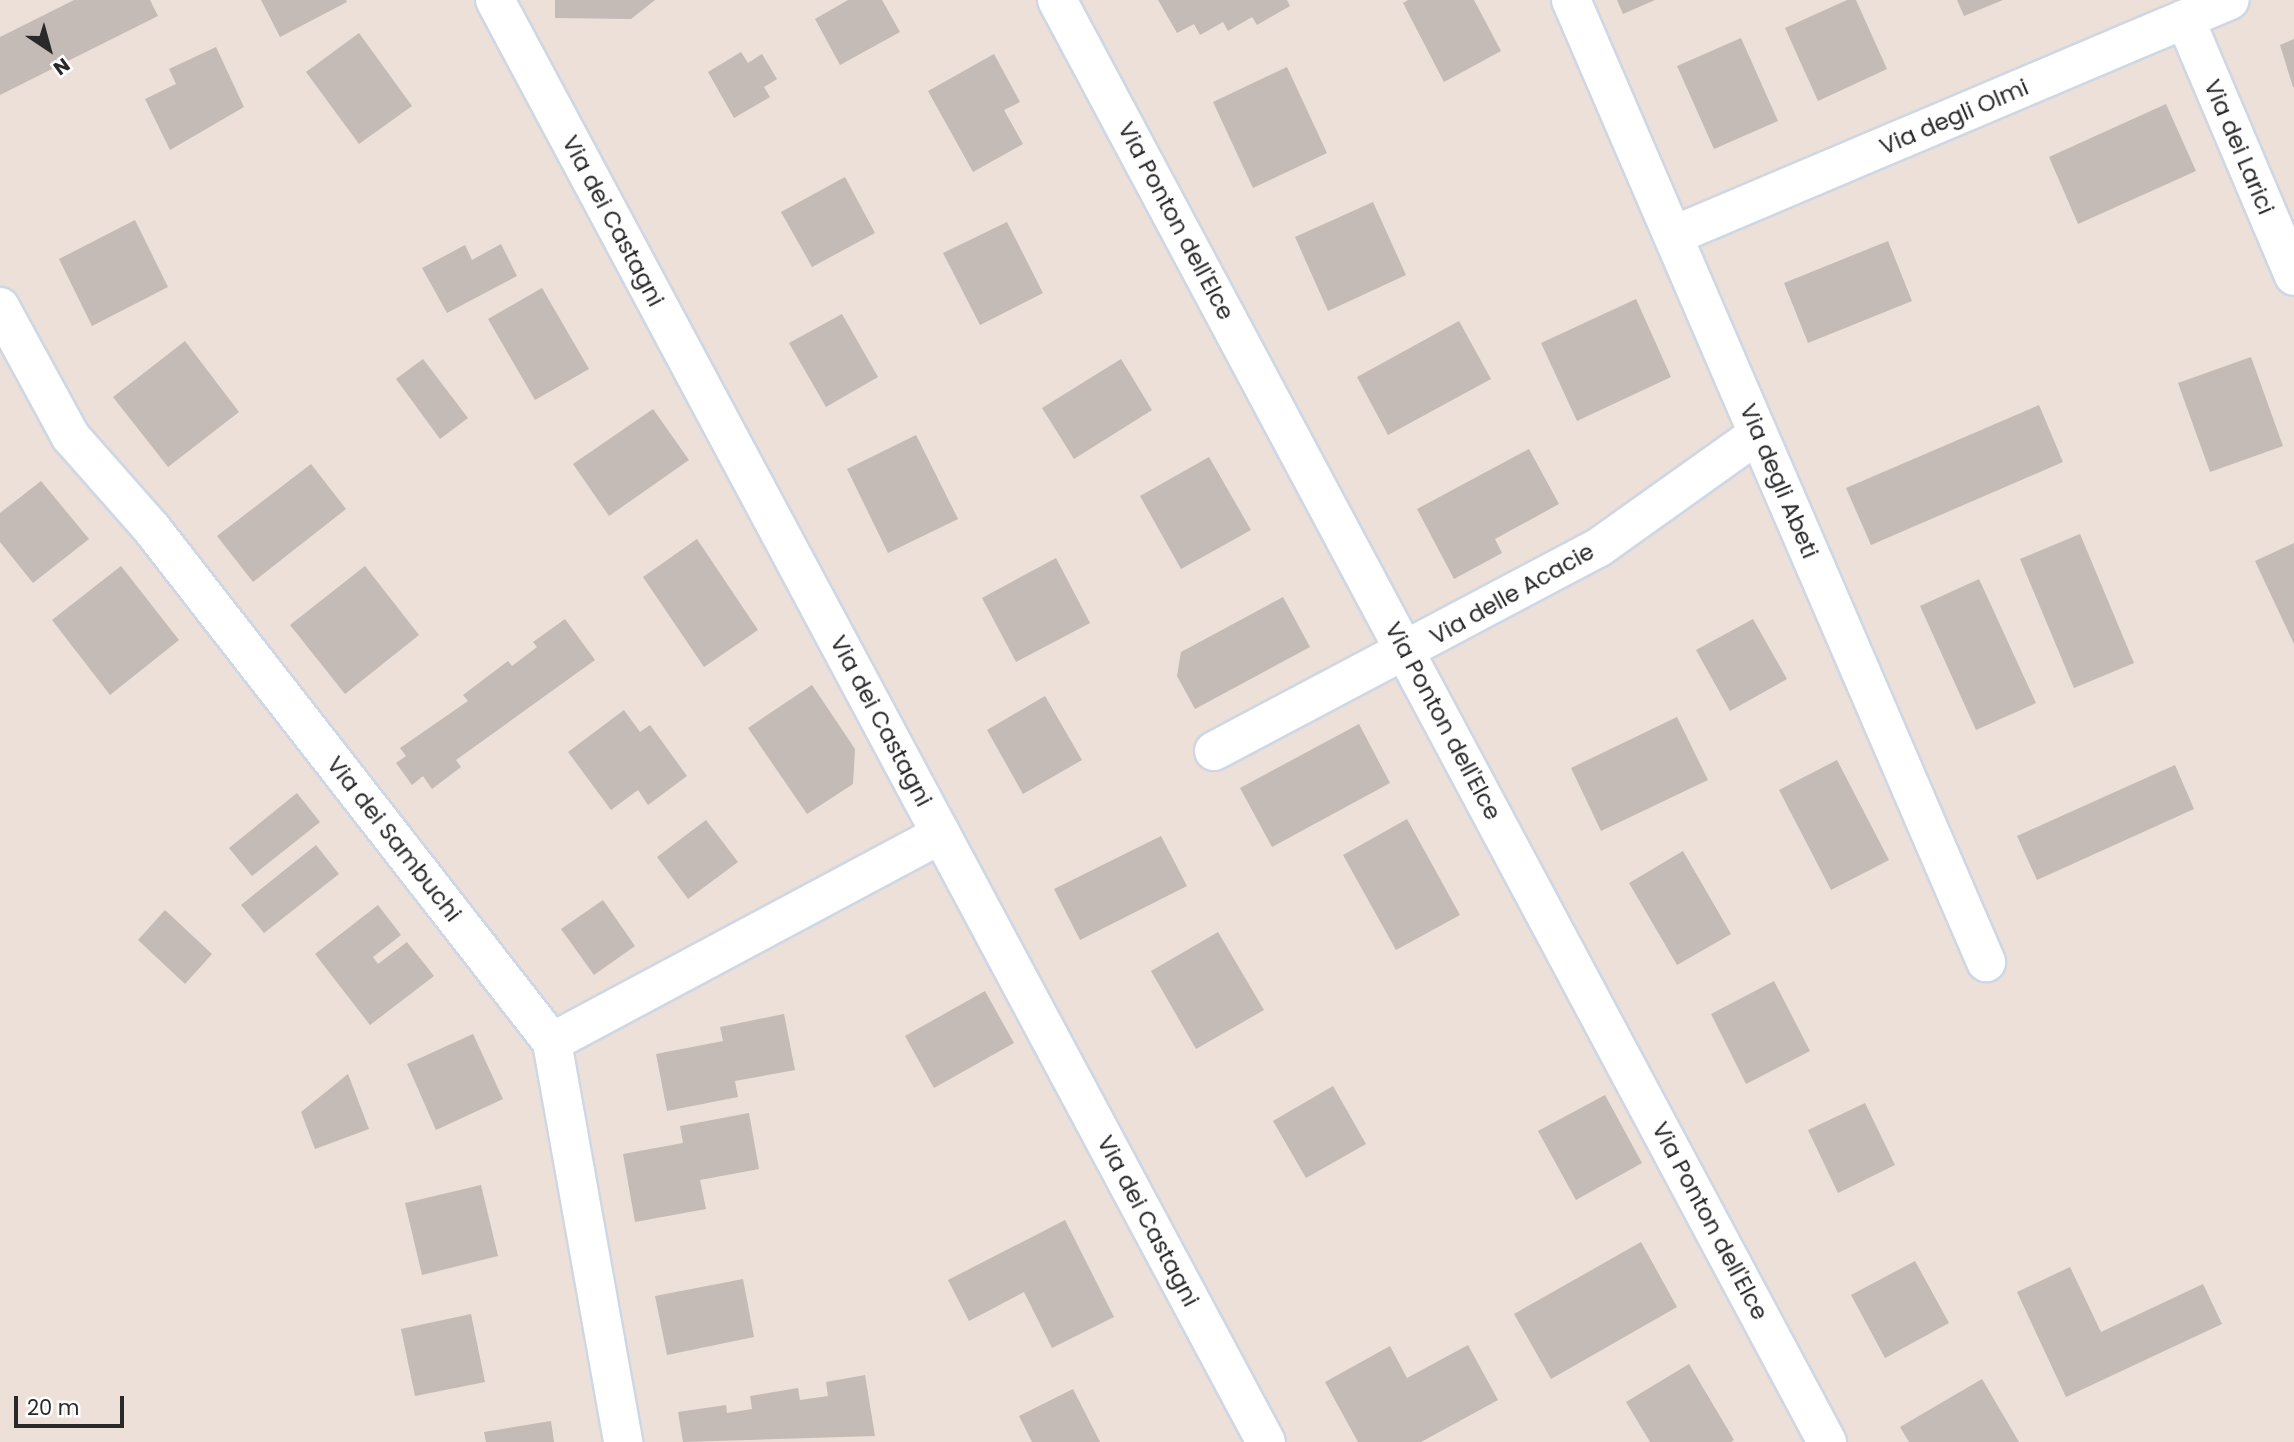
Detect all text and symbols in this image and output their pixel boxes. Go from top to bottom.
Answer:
north arrow [14,14,84,84]
text: N [48,51,75,82]
street label: Via degli Olmi [1876,73,2032,161]
street label: Via dei Larici [2198,75,2280,219]
street label: Via Ponton dell'Elce [1112,117,1240,325]
street label: Via dei Castagni [556,131,670,311]
street label: Via degli Abeti [1734,400,1824,562]
street label: Via delle Acacie [1425,537,1599,651]
street label: Via Ponton dell'Elce [1379,617,1507,825]
street label: Via dei Castagni [824,631,938,811]
street label: Via dei Sambuchi [321,751,467,927]
street label: Via Ponton dell'Elce [1646,1117,1774,1325]
street label: Via dei Castagni [1091,1131,1205,1311]
scale bar [18,1382,128,1426]
text: 20 m [27,1393,80,1422]

